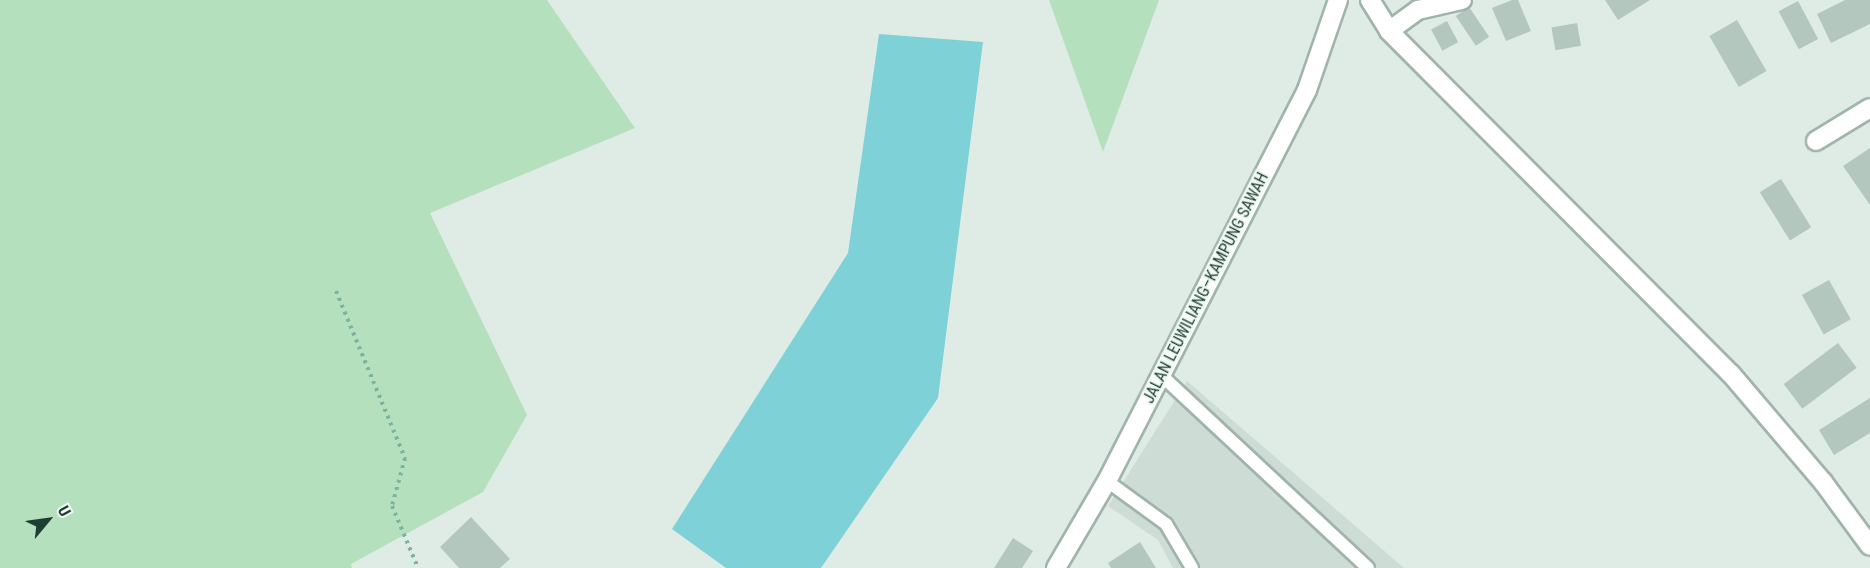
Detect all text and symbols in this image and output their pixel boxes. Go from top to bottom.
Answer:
street label: JALAN LEUWILIANG–KAMPUNG SAWAH [1139,169,1273,407]
north arrow [18,490,78,550]
text: U [54,502,75,520]

